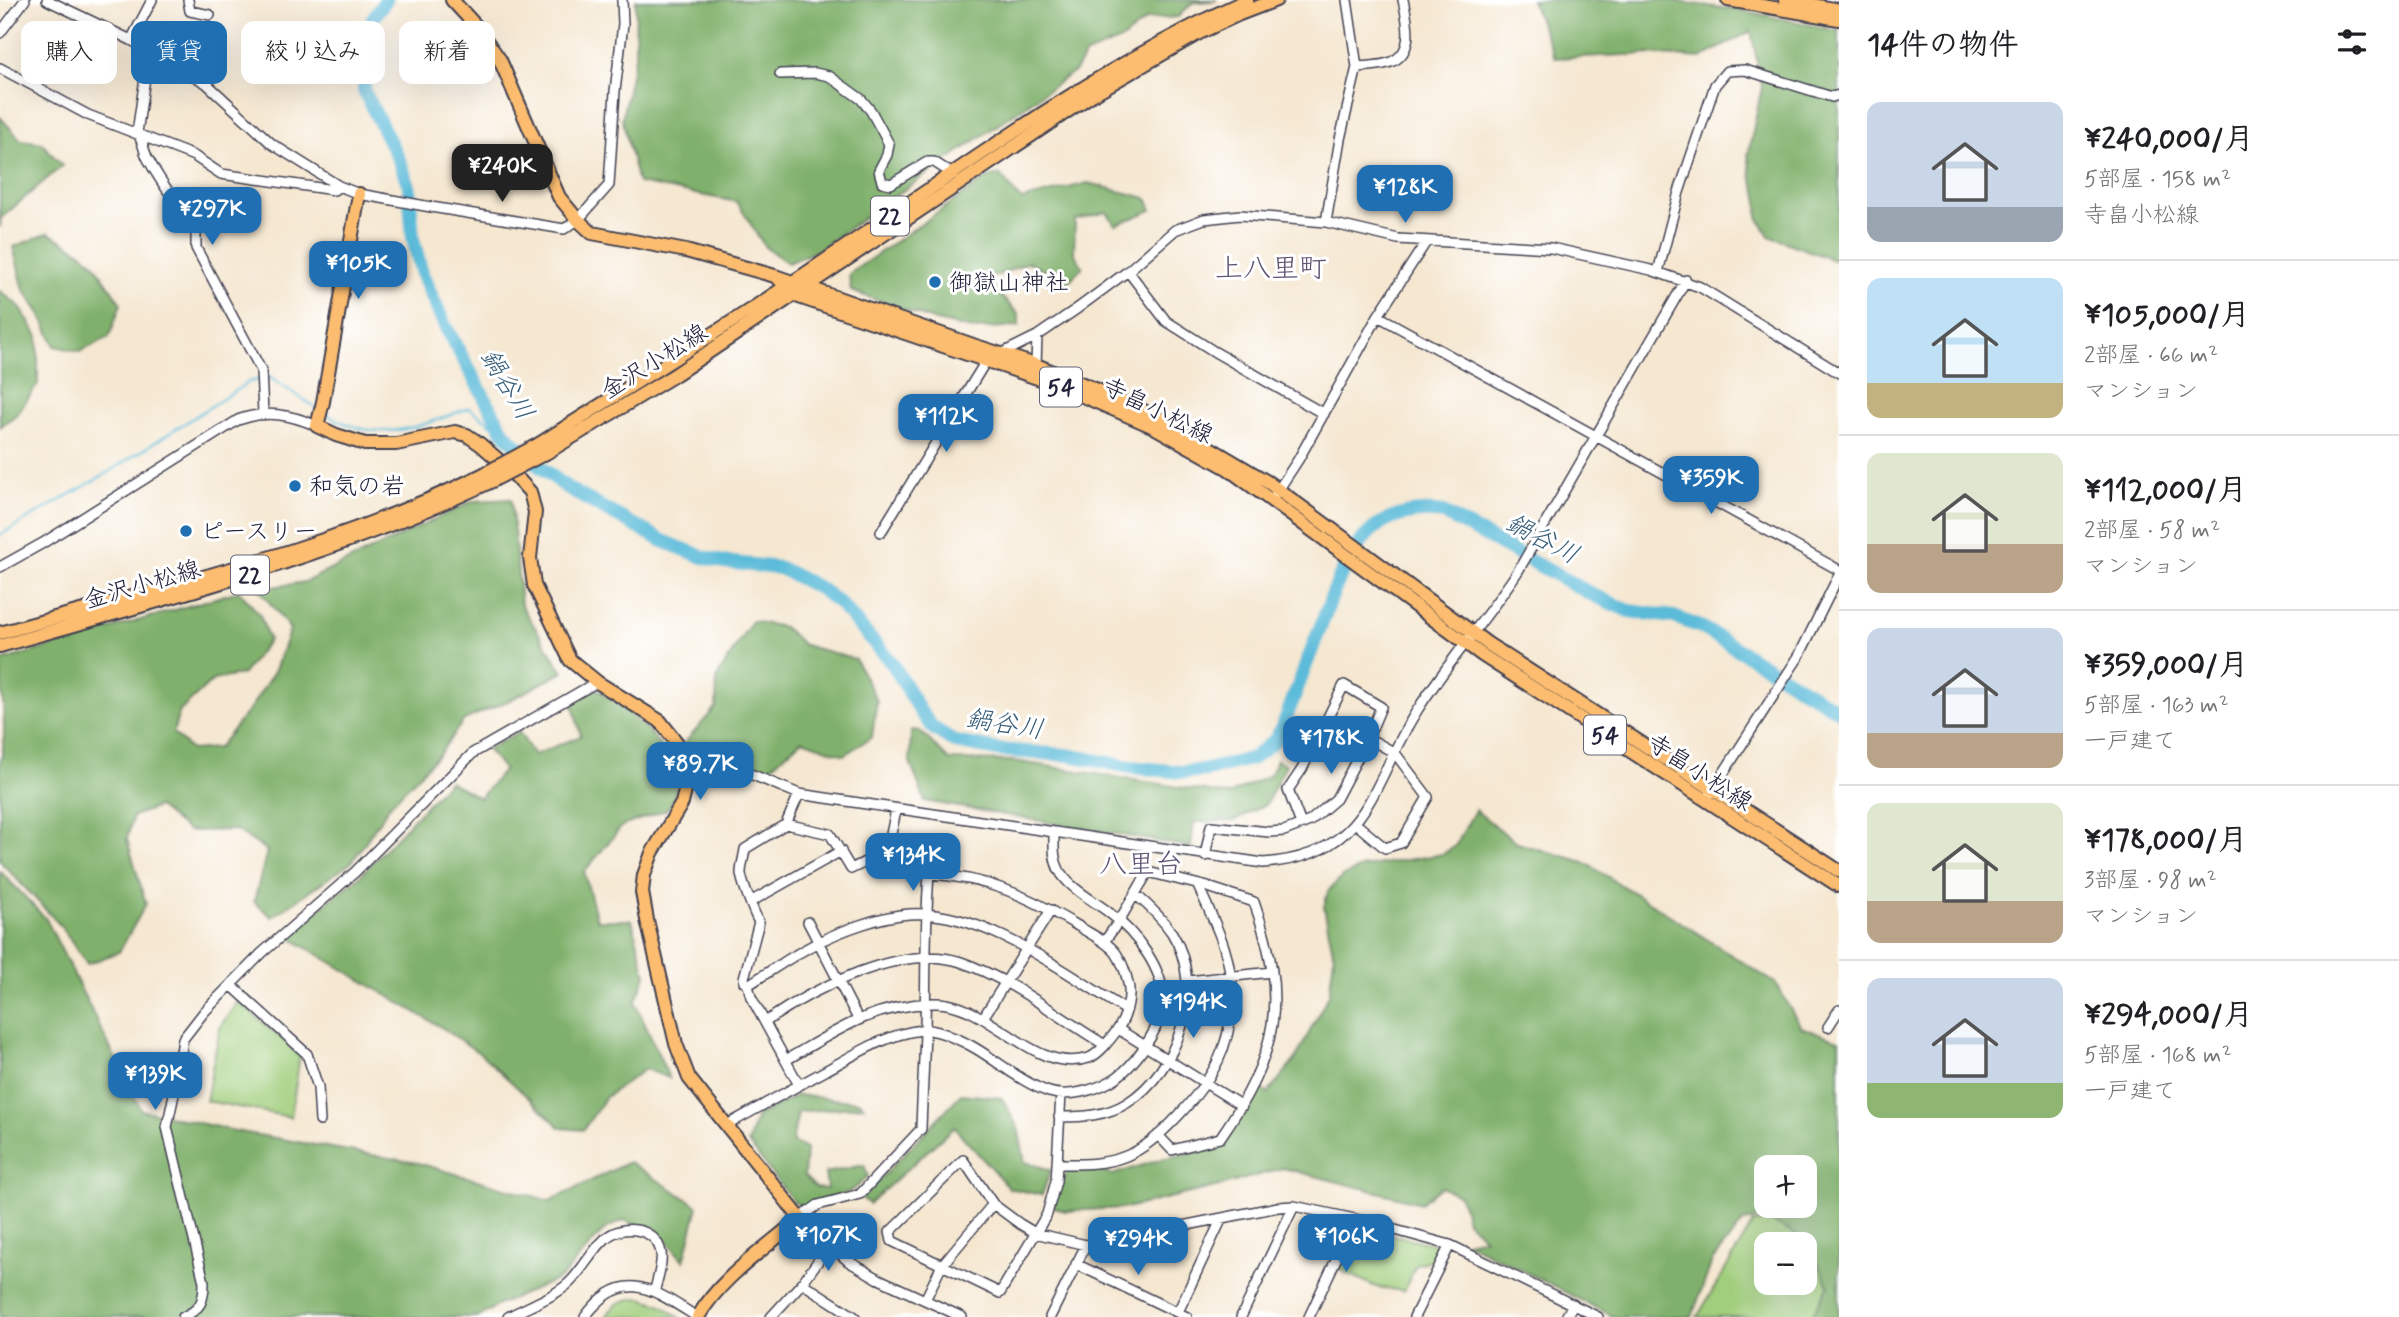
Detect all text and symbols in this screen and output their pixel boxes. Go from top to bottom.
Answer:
chip: 購入 [21,21,117,84]
chip: 賃貸 [131,21,227,84]
chip: 絞り込み [241,21,385,84]
chip: 新着 [399,21,495,84]
icon: filters [2333,23,2371,61]
text: 14件の物件 [1867,26,2019,65]
text: ¥240,000/月 [2084,120,2254,159]
icon: home [1923,130,2007,214]
pin: ¥240K [453,144,551,204]
text: ¥240K [468,152,536,182]
text: 5部屋 · 158 m² [2084,165,2231,195]
pin: ¥128K [1356,166,1454,225]
text: ¥128K [1373,173,1437,203]
pin: ¥297K [163,188,261,247]
text: ¥297K [178,195,246,225]
road number: 22 [871,196,909,236]
text: 寺畠小松線 [2084,201,2199,231]
pin: ¥105K [309,242,407,301]
text: ¥105K [325,249,391,279]
district label: 上八里町 [1215,251,1327,288]
place label: 御獄山神社 [949,268,1069,299]
marker: 御獄山神社 [927,274,943,290]
text: ¥105,000/月 [2084,296,2250,335]
icon: home [1923,306,2007,390]
street label: 金沢小松線 [596,317,714,407]
text: 2部屋 · 66 m² [2084,341,2218,371]
water label: 鍋谷川 [472,343,541,427]
road number: 54 [1040,368,1082,406]
street label: 寺畠小松線 [1097,371,1218,452]
text: マンション [2084,377,2198,407]
pin: ¥112K [897,394,995,454]
text: ¥112K [914,402,978,432]
pin: ¥359K [1662,456,1760,516]
text: ¥359K [1679,464,1743,494]
text: ¥112,000/月 [2084,471,2247,510]
place label: 和気の岩 [309,472,405,503]
marker: 和気の岩 [287,478,303,494]
icon: home [1923,481,2007,565]
water label: 鍋谷川 [1500,506,1584,573]
text: 2部屋 · 58 m² [2084,516,2220,546]
place label: ピースリー [200,517,317,548]
marker: ピースリー [178,523,194,539]
text: マンション [2084,552,2198,582]
street label: 金沢小松線 [80,554,204,617]
road number: 22 [231,555,269,594]
text: ¥359,000/月 [2084,646,2248,685]
icon: home [1923,656,2007,740]
text: 5部屋 · 163 m² [2084,691,2229,721]
water label: 鍋谷川 [964,702,1046,748]
pin: ¥178K [1282,716,1380,776]
road number: 54 [1584,716,1626,754]
text: ¥178K [1299,724,1363,754]
text: 一戸建て [2084,727,2176,757]
street label: 寺畠小松線 [1640,728,1758,819]
pin: ¥89.7K [643,742,757,802]
text: ¥89.7K [663,750,737,780]
text: ¥178,000/月 [2084,821,2248,860]
icon: home [1923,831,2007,915]
pin: ¥134K [864,834,962,893]
text: ¥134K [881,841,945,871]
district label: 八里台 [1099,847,1183,884]
text: 3部屋 · 98 m² [2084,866,2217,896]
text: マンション [2084,902,2198,932]
pin: ¥194K [1144,981,1242,1040]
text: ¥194K [1159,988,1227,1018]
text: ¥294,000/月 [2084,996,2253,1035]
icon: home [1923,1006,2007,1090]
text: 5部屋 · 168 m² [2084,1041,2232,1071]
pin: ¥139K [106,1052,204,1112]
text: ¥139K [124,1060,186,1090]
text: 一戸建て [2084,1077,2176,1107]
map controls [1754,1155,1817,1295]
button: + [1754,1155,1817,1218]
pin: ¥107K [779,1214,877,1273]
pin: ¥106K [1297,1214,1395,1274]
pin: ¥294K [1089,1218,1187,1277]
text: ¥107K [795,1221,861,1251]
text: ¥106K [1314,1222,1378,1252]
text: ¥294K [1104,1225,1172,1255]
button: − [1754,1232,1817,1295]

